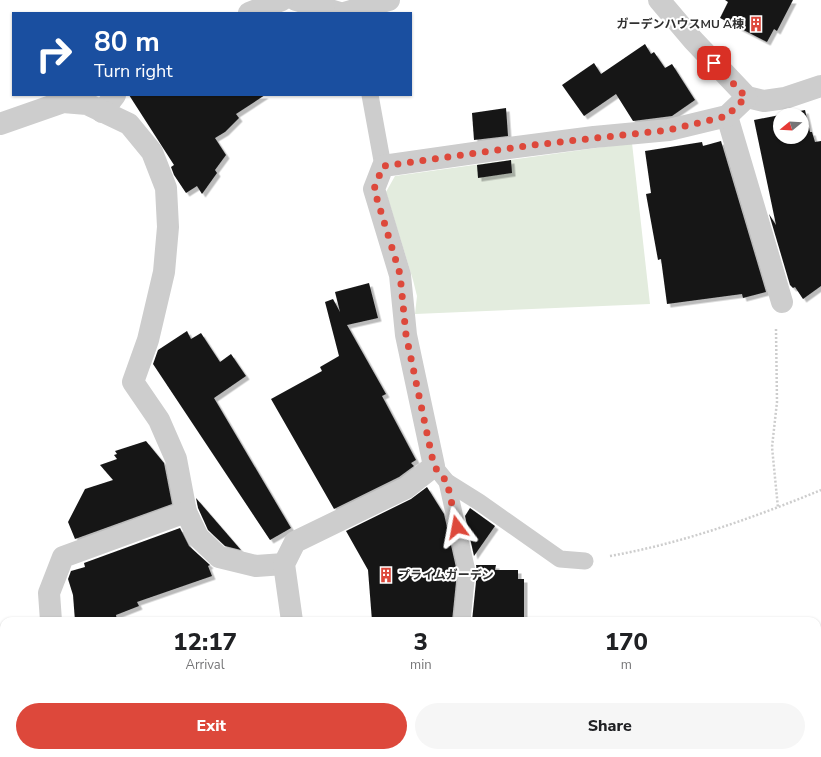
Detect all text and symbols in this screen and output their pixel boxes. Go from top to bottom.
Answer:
building icon: ガーデンハウスMU A棟 [747,15,765,33]
place label: ガーデンハウスMU A棟 [617,16,744,32]
text: 80 m [94,23,160,61]
icon: right [28,28,80,80]
pin [697,46,731,80]
icon: arrive [703,52,725,74]
text: Turn right [94,59,173,83]
north arrow [773,108,809,144]
map controls [773,108,809,144]
position arrow [436,506,478,548]
building icon: プライムガーデン [377,566,395,584]
place label: プライムガーデン [398,567,494,583]
text: 12:17 [173,626,237,658]
text: 3 [414,626,428,658]
text: 170 [605,626,648,658]
text: Arrival [185,656,225,674]
text: min [410,656,432,674]
text: m [621,656,632,674]
button: Exit [16,703,407,749]
button: Share [415,703,805,749]

